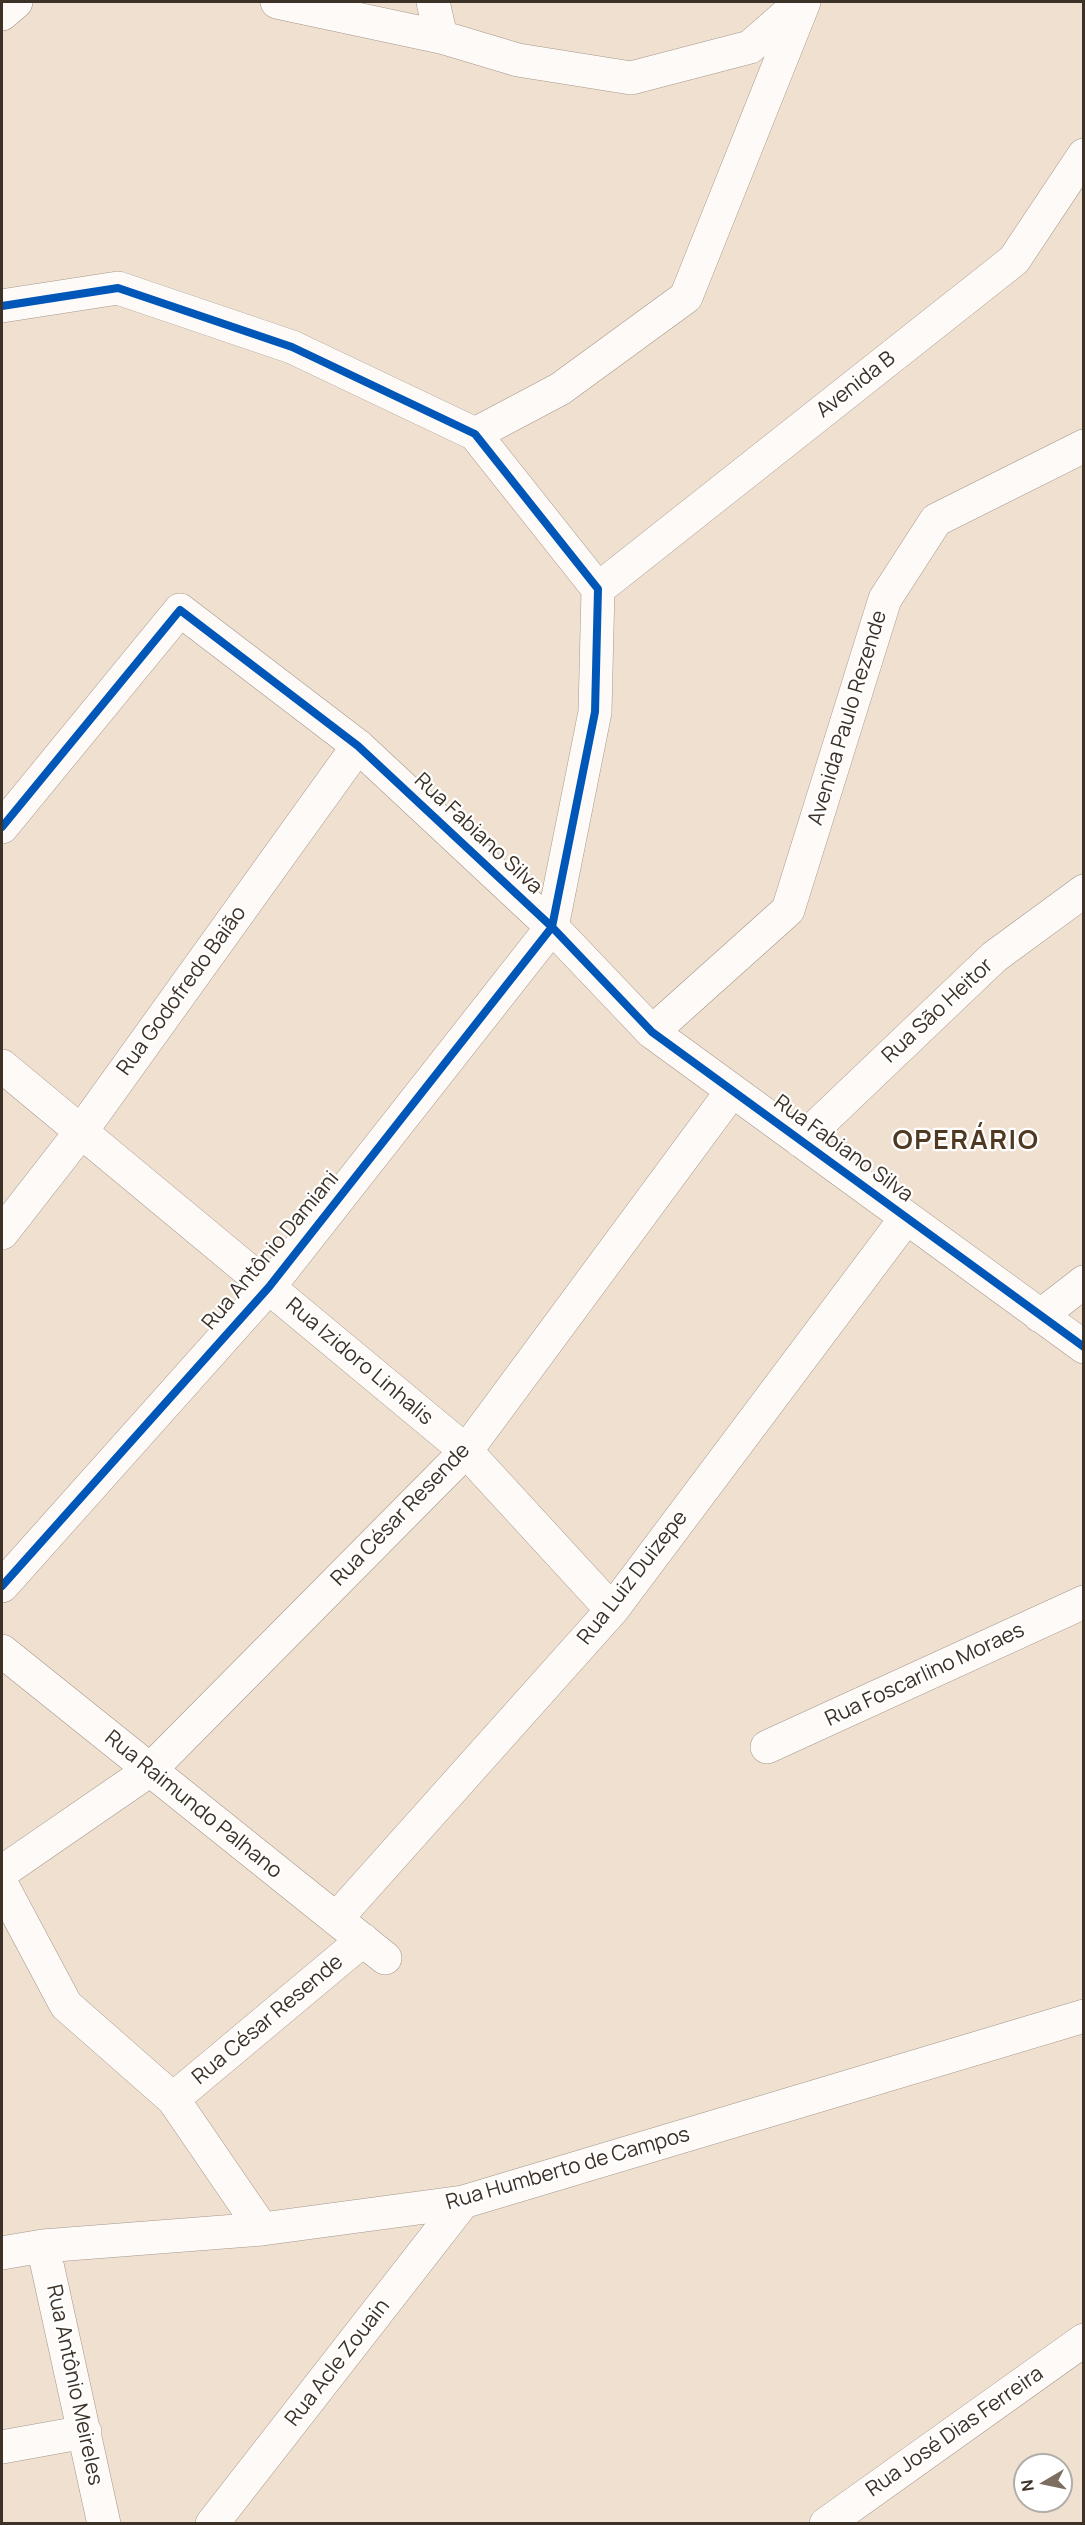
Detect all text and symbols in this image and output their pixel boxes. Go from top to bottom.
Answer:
street label: Avenida B [812,346,900,424]
street label: Avenida Paulo Rezende [803,608,893,828]
street label: Rua Fabiano Silva [409,768,547,900]
street label: Rua Godofredo Baião [112,901,252,1081]
street label: Rua São Heitor [877,953,999,1069]
street label: Rua Fabiano Silva [768,1090,918,1208]
district label: OPERÁRIO [893,1125,1039,1157]
street label: Rua Antônio Damiani [197,1167,345,1335]
street label: Rua Izidoro Linhalis [280,1293,438,1431]
street label: Rua César Resende [326,1438,476,1592]
street label: Rua Luiz Duizepe [573,1506,693,1650]
street label: Rua Foscarlino Moraes [821,1618,1029,1732]
street label: Rua Raimundo Palhano [99,1726,287,1884]
street label: Rua César Resende [188,1950,348,2090]
street label: Rua Humberto de Campos [443,2122,693,2216]
street label: Rua Antônio Meireles [40,2282,108,2488]
street label: Rua Acle Zouain [281,2294,395,2432]
street label: Rua José Dias Ferreira [862,2361,1048,2503]
north arrow [1013,2453,1073,2513]
text: N [1015,2478,1039,2493]

